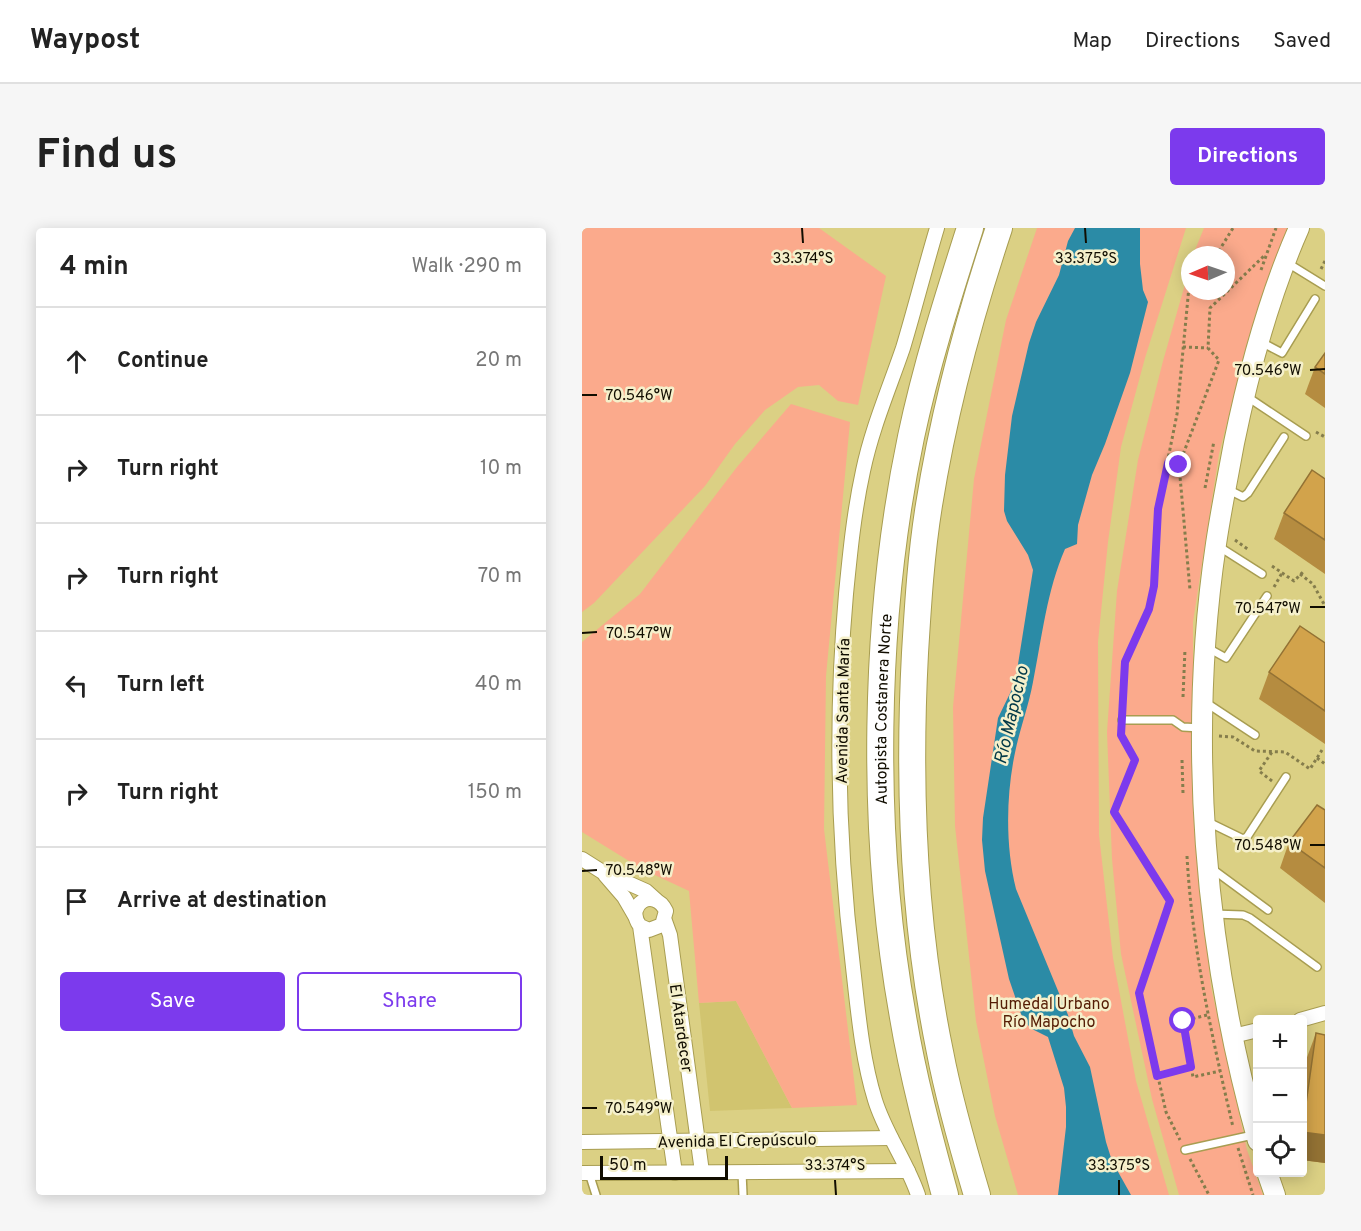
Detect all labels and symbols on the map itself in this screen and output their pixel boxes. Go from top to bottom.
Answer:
north arrow [1181,246,1235,300]
text: 33.374°S [772,250,834,269]
text: 33.375°S [1055,250,1117,269]
text: 70.546°W [1234,362,1302,381]
text: 70.546°W [605,387,673,406]
route end [1165,451,1191,477]
text: 70.547°W [1235,600,1301,619]
street label: Autopista Costanera Norte [872,613,898,805]
text: 70.547°W [606,625,672,644]
street label: Avenida Santa María [833,638,855,784]
water label: Río Mapocho [990,664,1035,767]
text: 70.548°W [1234,837,1302,856]
text: 70.548°W [605,862,673,881]
street label: El Atardecer [664,983,696,1074]
park label: Humedal Urbano Río Mapocho [988,995,1110,1033]
route start [1169,1007,1195,1033]
text: 70.549°W [606,1100,672,1119]
street label: Avenida El Crepúsculo [657,1131,817,1153]
scale bar [600,1153,728,1180]
text: 33.374°S [804,1157,866,1176]
text: 33.375°S [1088,1157,1150,1176]

